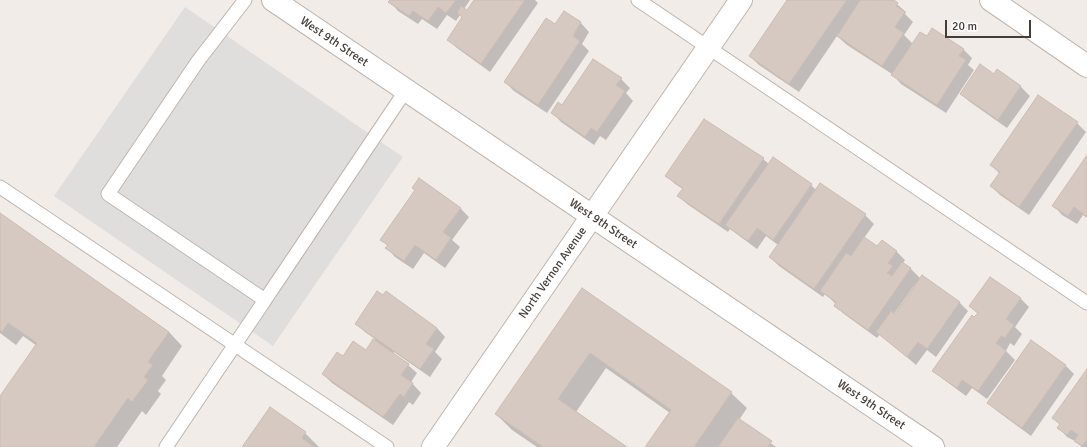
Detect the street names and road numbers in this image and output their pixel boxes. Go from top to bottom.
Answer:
street label: West 9th Street [297,14,371,70]
street label: West 9th Street [566,196,640,252]
street label: North Vernon Avenue [516,224,590,322]
street label: West 9th Street [834,377,908,433]

